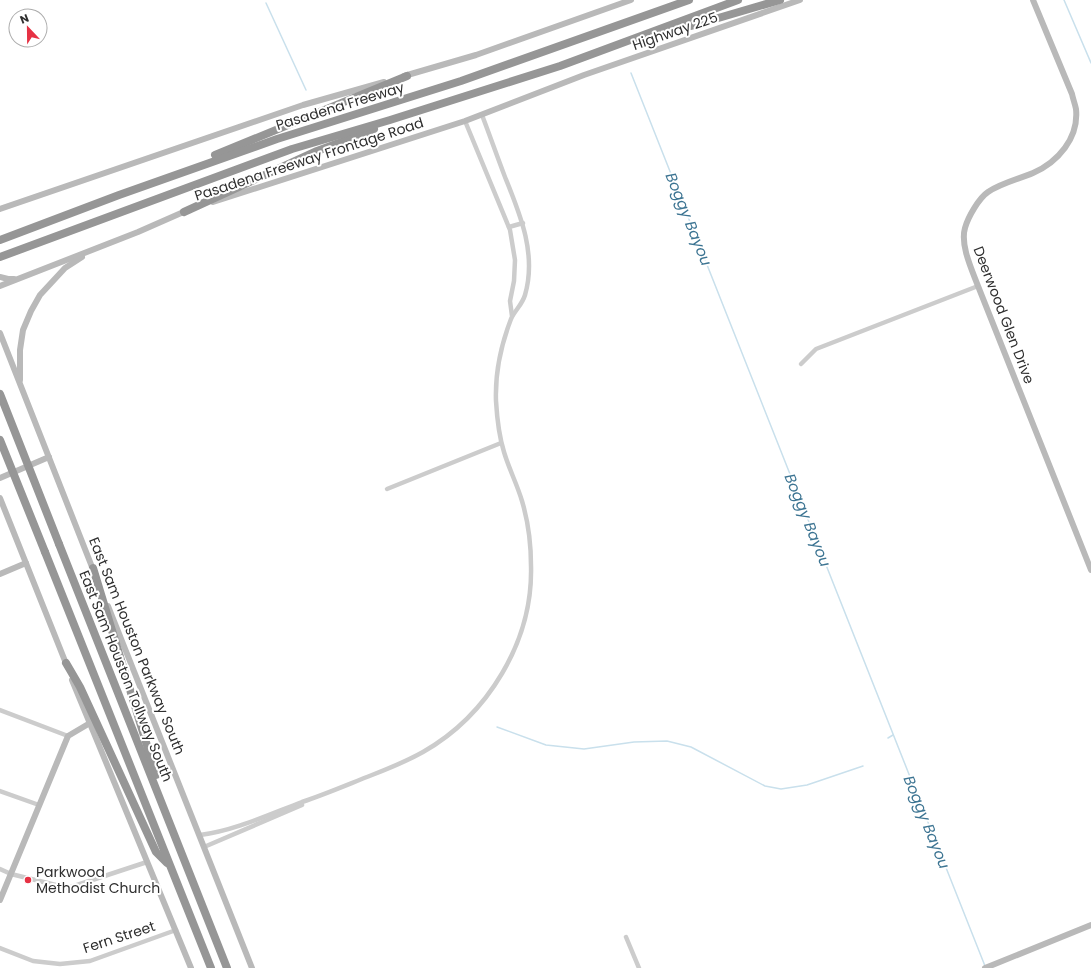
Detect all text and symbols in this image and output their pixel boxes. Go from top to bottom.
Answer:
street label: Highway 225 [630,7,720,55]
north arrow [8,8,48,48]
text: N [17,10,31,28]
street label: Pasadena Freeway [273,77,407,135]
street label: Pasadena Freeway Frontage Road [192,112,426,206]
water label: Boggy Bayou [661,169,717,269]
street label: Deerwood Glen Drive [969,243,1040,387]
water label: Boggy Bayou [780,470,836,570]
street label: East Sam Houston Parkway South [84,534,190,758]
street label: East Sam Houston Tollway South [74,567,178,785]
water label: Boggy Bayou [899,772,955,872]
place label: Parkwood Methodist Church [36,862,160,898]
marker: Parkwood Methodist Church [23,875,33,885]
street label: Fern Street [80,916,158,958]

